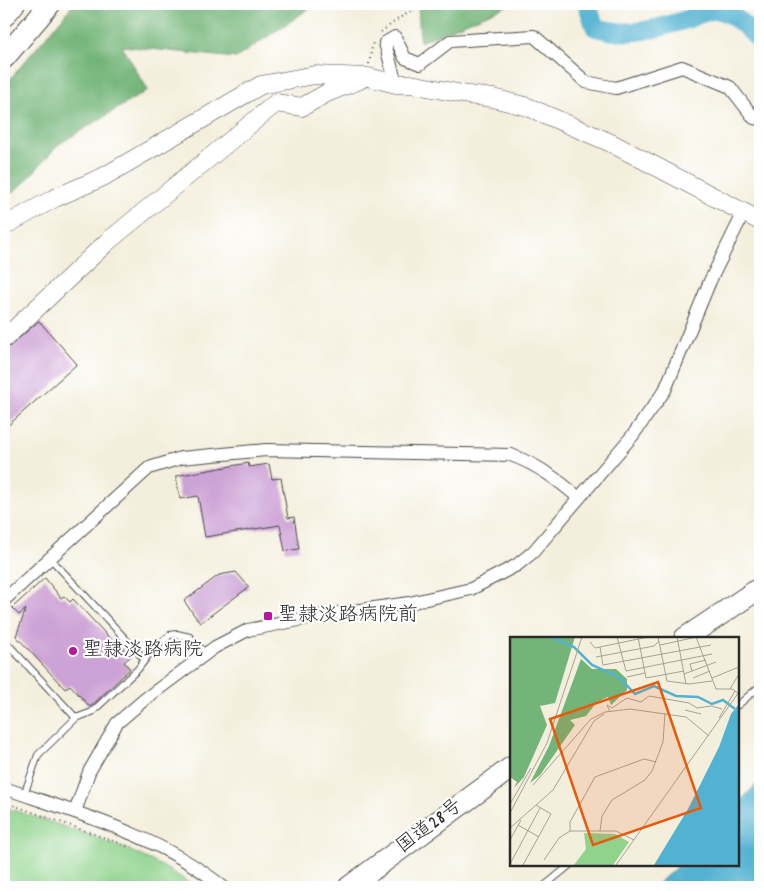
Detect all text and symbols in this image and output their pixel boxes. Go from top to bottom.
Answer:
place label: 聖隷淡路病院前 [278,602,418,630]
marker: 聖隷淡路病院前 [262,610,274,622]
place label: 聖隷淡路病院 [83,637,203,665]
inset map [510,637,739,866]
marker: 聖隷淡路病院 [67,645,79,657]
street label: 国道28号 [391,793,469,861]

